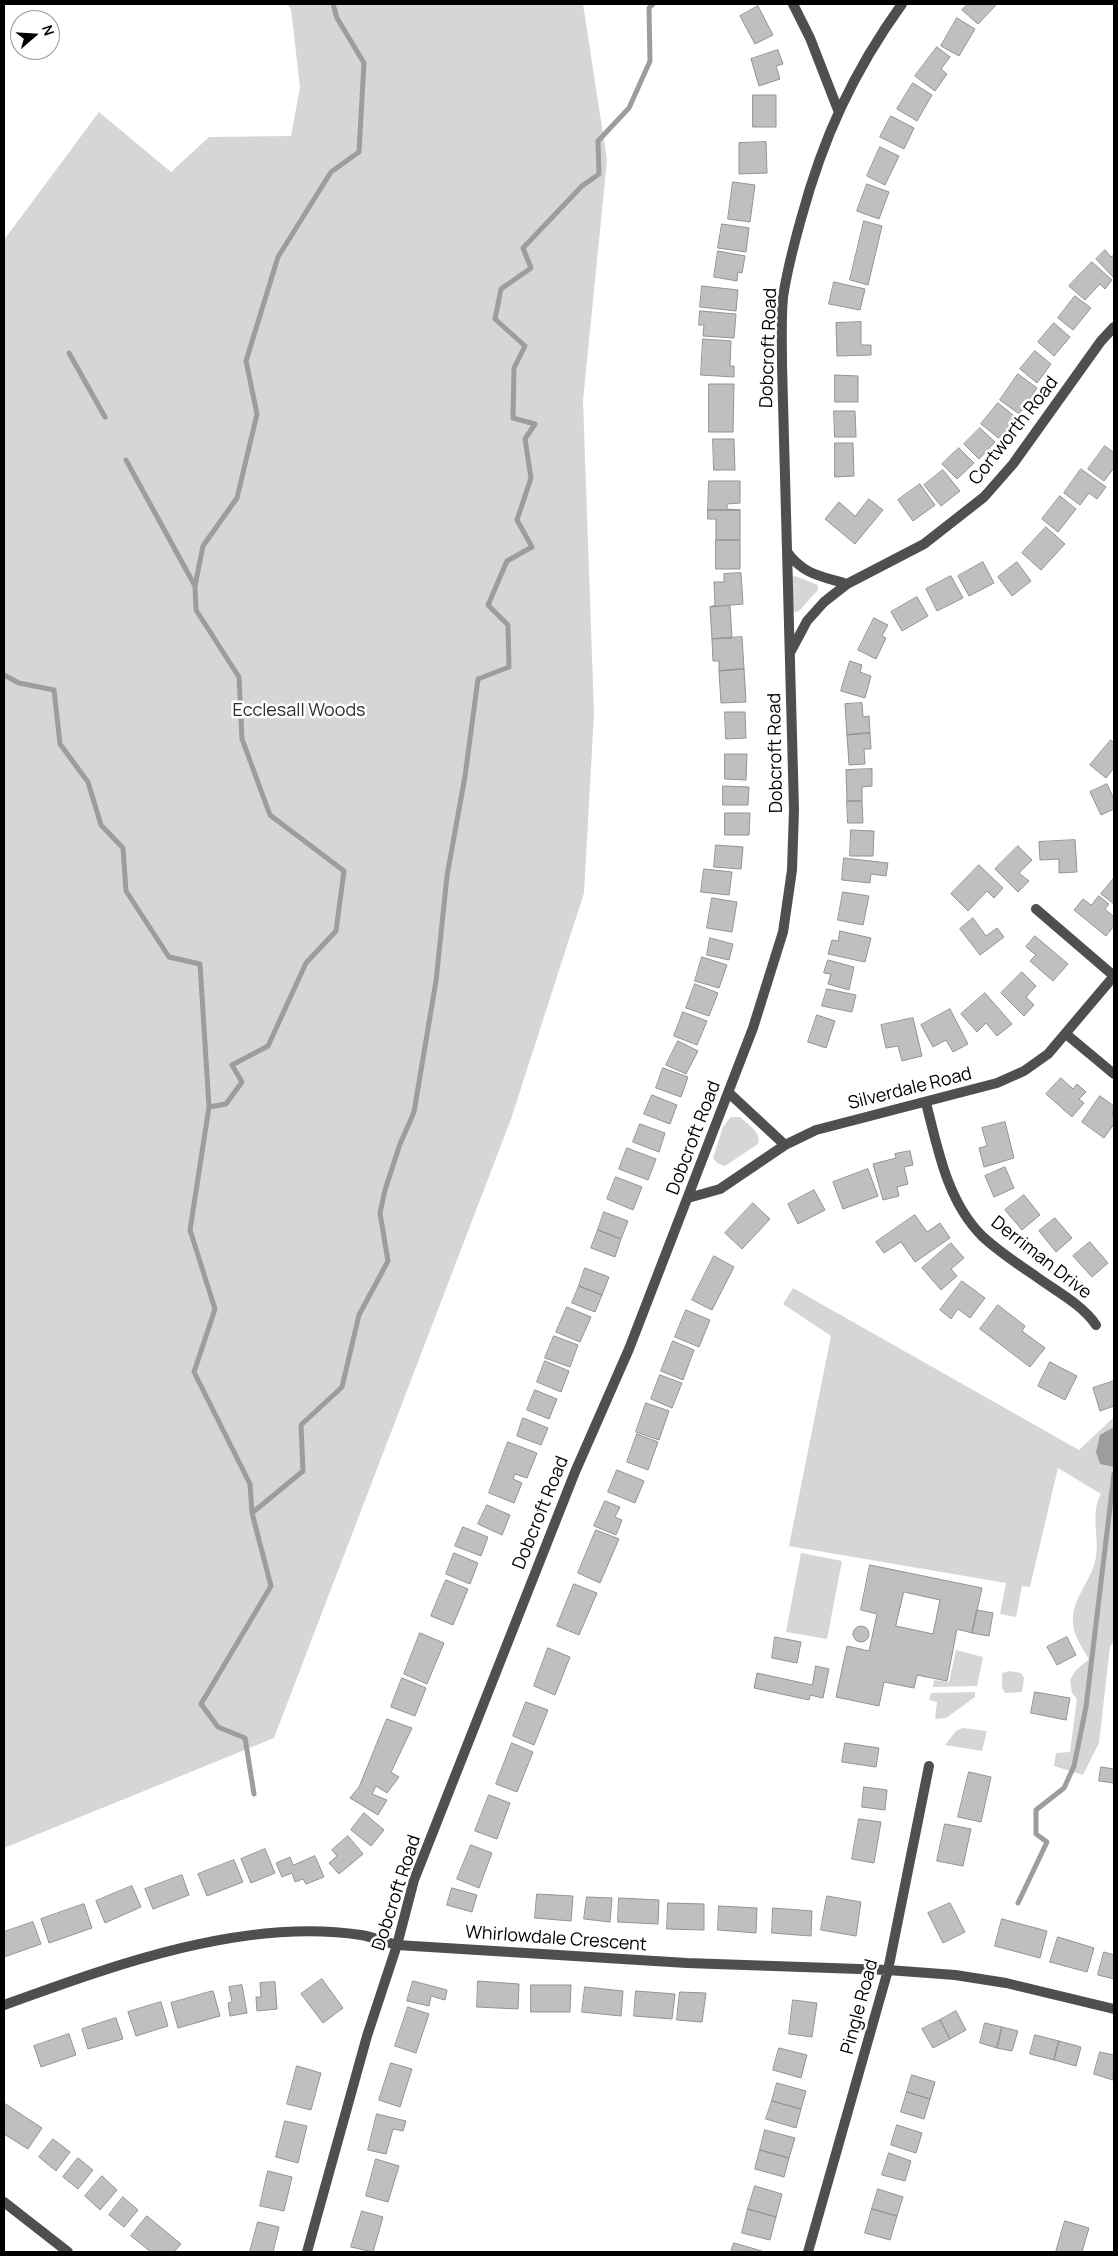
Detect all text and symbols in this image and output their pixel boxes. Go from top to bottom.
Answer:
north arrow [10,10,60,60]
text: N [38,22,59,38]
street label: Dobcroft Road [756,288,782,408]
street label: Cortworth Road [965,372,1063,490]
street label: Dobcroft Road [764,693,788,813]
park label: Ecclesall Woods [233,700,365,722]
street label: Silverdale Road [846,1063,974,1115]
street label: Dobcroft Road [662,1078,726,1198]
street label: Derriman Drive [987,1212,1095,1304]
street label: Dobcroft Road [508,1453,574,1573]
street label: Dobcroft Road [368,1833,426,1953]
street label: Whirlowdale Crescent [464,1922,648,1956]
street label: Pingle Road [837,1957,883,2057]

